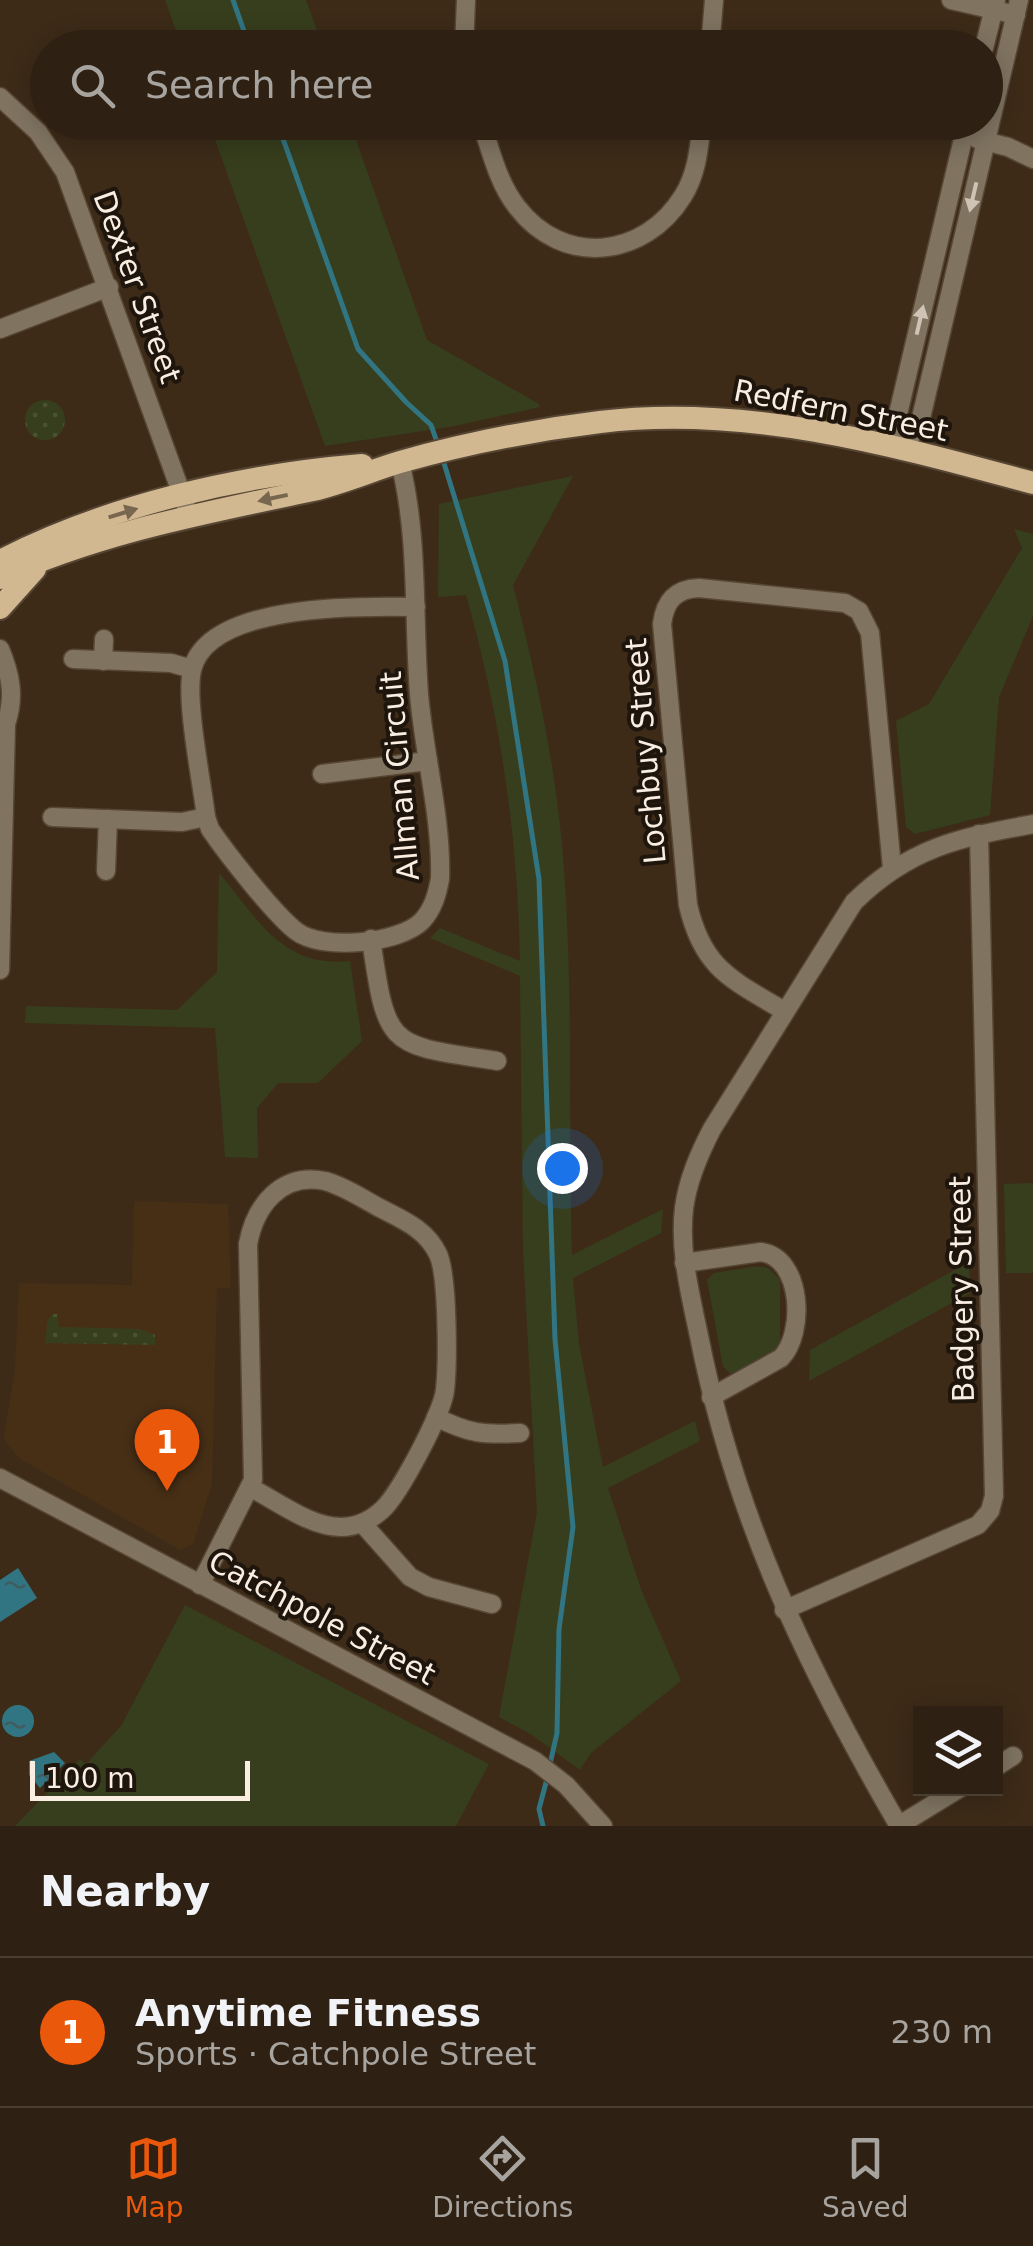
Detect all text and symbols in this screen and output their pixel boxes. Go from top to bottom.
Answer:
search box [30,30,1003,140]
icon: search [65,58,120,113]
text: Search here [145,63,373,107]
one-way arrow [965,182,980,213]
street label: Dexter Street [86,186,189,388]
one-way arrow [913,304,928,335]
street label: Redfern Street [731,373,951,448]
one-way arrow [257,491,288,506]
one-way arrow [108,505,138,520]
street label: Lochbuy Street [618,636,673,865]
street label: Allman Circuit [373,670,426,882]
your location [537,1143,588,1194]
street label: Badgery Street [942,1175,981,1402]
pin: 1 [134,1408,200,1491]
street label: Catchpole Street [203,1543,442,1692]
map controls [913,1706,1003,1796]
button: layers [913,1706,1003,1796]
scale bar [30,1756,250,1800]
text: 100 m [45,1762,135,1795]
text: Nearby [40,1867,210,1916]
text: Anytime Fitness [135,1991,481,2035]
text: 1 [61,2013,84,2051]
text: 230 m [891,2013,993,2051]
text: Sports · Catchpole Street [135,2035,536,2073]
tab: Map [124,2131,183,2224]
tab: Directions [432,2131,573,2224]
tab: Saved [822,2131,909,2224]

